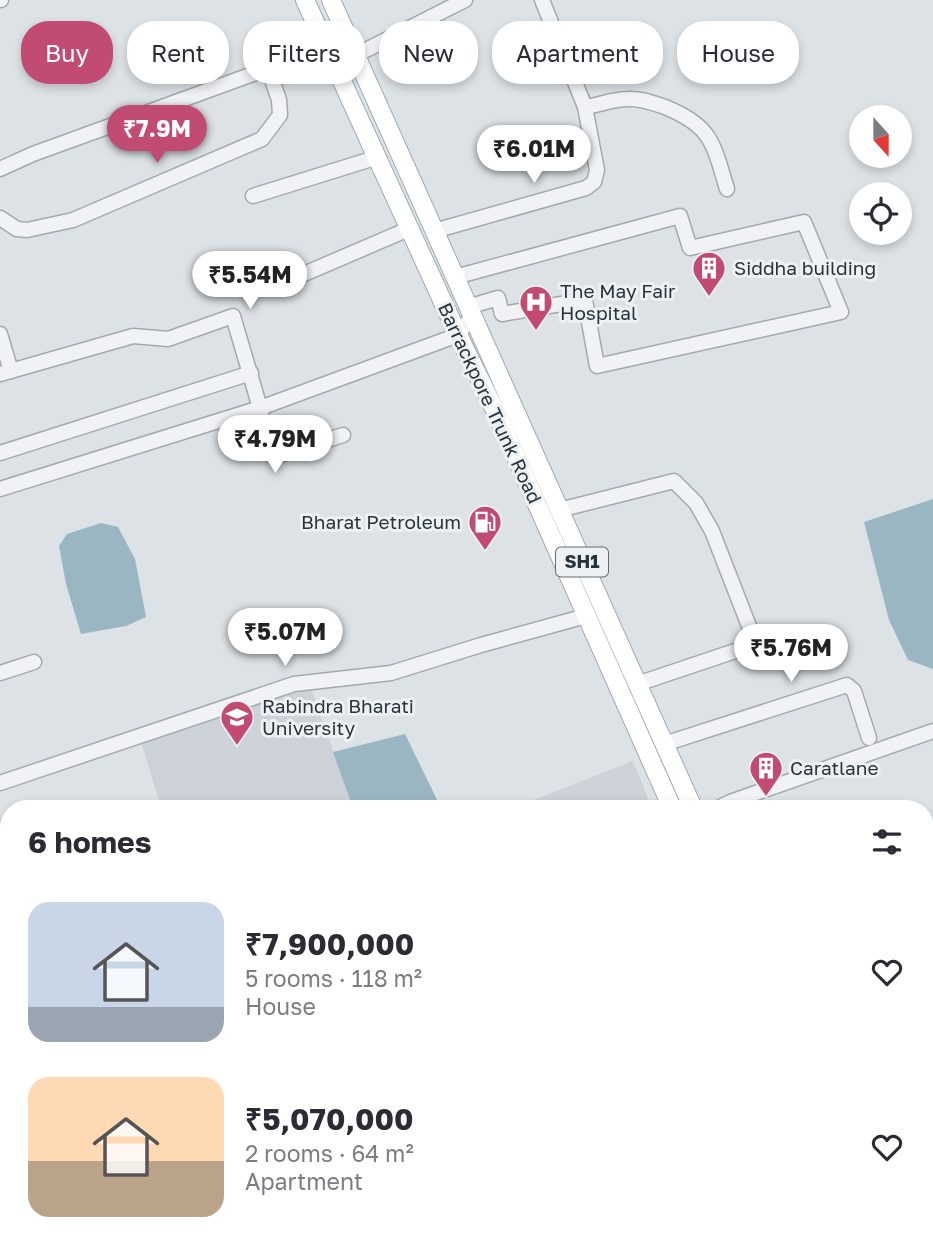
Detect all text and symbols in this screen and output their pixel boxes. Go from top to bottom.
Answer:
chip: Buy [21,21,113,84]
chip: Rent [127,21,229,84]
chip: Filters [243,21,365,84]
chip: New [379,21,478,84]
chip: Apartment [492,21,663,84]
chip: House [677,21,799,84]
north arrow [849,105,912,168]
map controls [849,105,912,245]
pin: ₹7.9M [108,106,206,165]
text: ₹7.9M [123,114,191,142]
pin: ₹6.01M [477,125,591,185]
text: ₹6.01M [493,134,575,162]
button: locate [849,182,912,245]
building icon: Siddha building [690,249,728,298]
pin: ₹5.54M [193,252,307,311]
place label: Siddha building [734,256,876,279]
text: ₹5.54M [208,260,292,288]
place label: The May Fair Hospital [560,279,676,324]
hospital icon: The May Fair Hospital [517,283,555,332]
street label: Barrackpore Trunk Road [434,299,547,507]
pin: ₹4.79M [218,416,332,475]
text: ₹4.79M [234,424,316,452]
fuel station icon: Bharat Petroleum [466,503,504,552]
place label: Bharat Petroleum [301,510,461,533]
road number: SH1 [556,548,608,576]
pin: ₹5.07M [228,608,342,668]
text: ₹5.07M [244,617,326,645]
pin: ₹5.76M [734,624,848,684]
text: ₹5.76M [750,633,832,661]
place label: Rabindra Bharati University [262,694,414,739]
school or university icon: Rabindra Bharati University [218,698,256,747]
building icon: Caratlane [747,749,785,798]
place label: Caratlane [790,756,879,779]
icon: filters [868,823,906,861]
text: 6 homes [28,824,151,860]
text: ₹7,900,000 [245,926,414,962]
icon: home [84,930,168,1014]
icon: heart [868,953,906,991]
text: 5 rooms · 118 m² [245,964,422,992]
text: House [245,992,316,1020]
text: ₹5,070,000 [245,1101,414,1137]
icon: home [84,1105,168,1189]
icon: heart [868,1128,906,1166]
text: 2 rooms · 64 m² [245,1139,414,1167]
text: Apartment [245,1167,363,1195]

